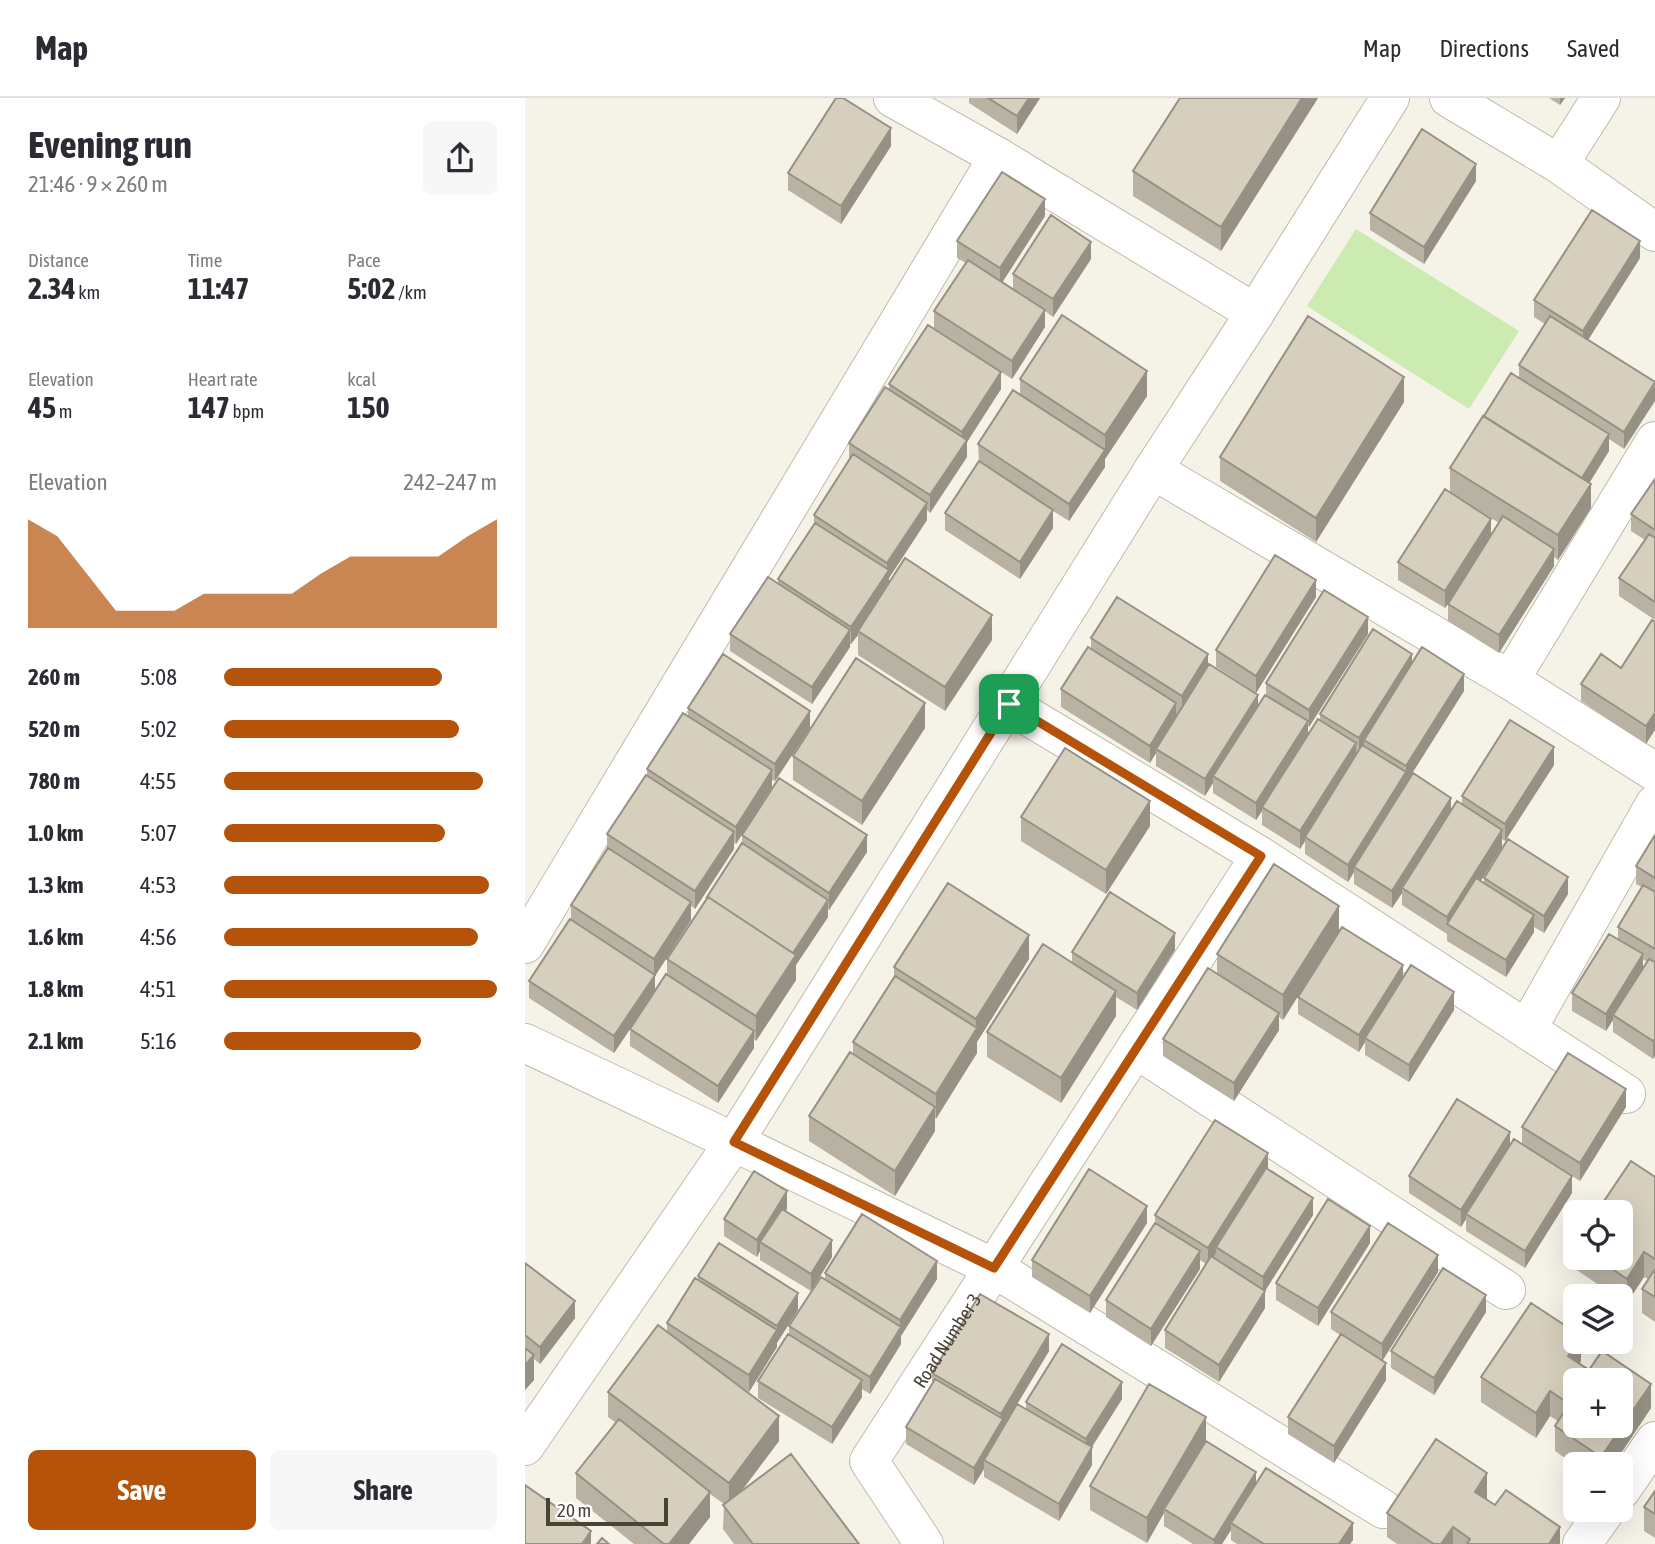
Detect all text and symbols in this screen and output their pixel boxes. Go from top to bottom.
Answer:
text: Map [35,29,88,67]
text: Map [1363,35,1401,62]
text: Directions [1439,35,1529,62]
text: Saved [1567,35,1620,62]
button: share [423,121,497,195]
text: Evening run [28,123,192,166]
text: 21:46 · 9 × 260 m [28,171,168,197]
text: Distance [28,249,89,271]
text: Time [188,249,222,271]
text: Pace [347,249,381,271]
text: 2.34 [28,271,76,305]
text: 11:47 [188,271,249,305]
text: 5:02 [347,271,396,305]
text: km [76,281,100,303]
text: /km [396,281,427,303]
text: Elevation [28,368,94,390]
text: Heart rate [188,368,258,390]
text: kcal [347,368,376,390]
text: 45 [28,390,56,424]
text: 147 [188,390,230,424]
text: 150 [347,390,390,424]
text: m [56,400,73,422]
text: bpm [230,400,264,422]
text: Elevation [28,469,108,495]
text: 242–247 m [403,469,497,495]
text: 260 m [28,664,80,690]
text: 5:08 [140,664,177,690]
pin [979,674,1039,734]
icon: arrive [990,685,1028,723]
text: 520 m [28,716,80,742]
text: 5:02 [140,716,177,742]
text: 780 m [28,768,80,794]
text: 4:55 [140,768,177,794]
text: 1.0 km [28,820,84,846]
text: 5:07 [140,820,177,846]
text: 1.3 km [28,872,84,898]
text: 4:53 [140,872,177,898]
text: 1.6 km [28,924,84,950]
text: 4:56 [140,924,177,950]
text: 1.8 km [28,976,84,1002]
text: 4:51 [140,976,177,1002]
text: 2.1 km [28,1028,84,1054]
text: 5:16 [140,1028,177,1054]
map controls [1563,1200,1633,1522]
button: locate [1563,1200,1633,1270]
button: layers [1563,1284,1633,1354]
street label: Road Number 3 [908,1289,985,1392]
button: + [1563,1368,1633,1438]
button: Save [28,1450,256,1530]
button: Share [270,1450,497,1530]
button: − [1563,1452,1633,1522]
scale bar [546,1495,669,1527]
text: 20 m [557,1499,591,1521]

